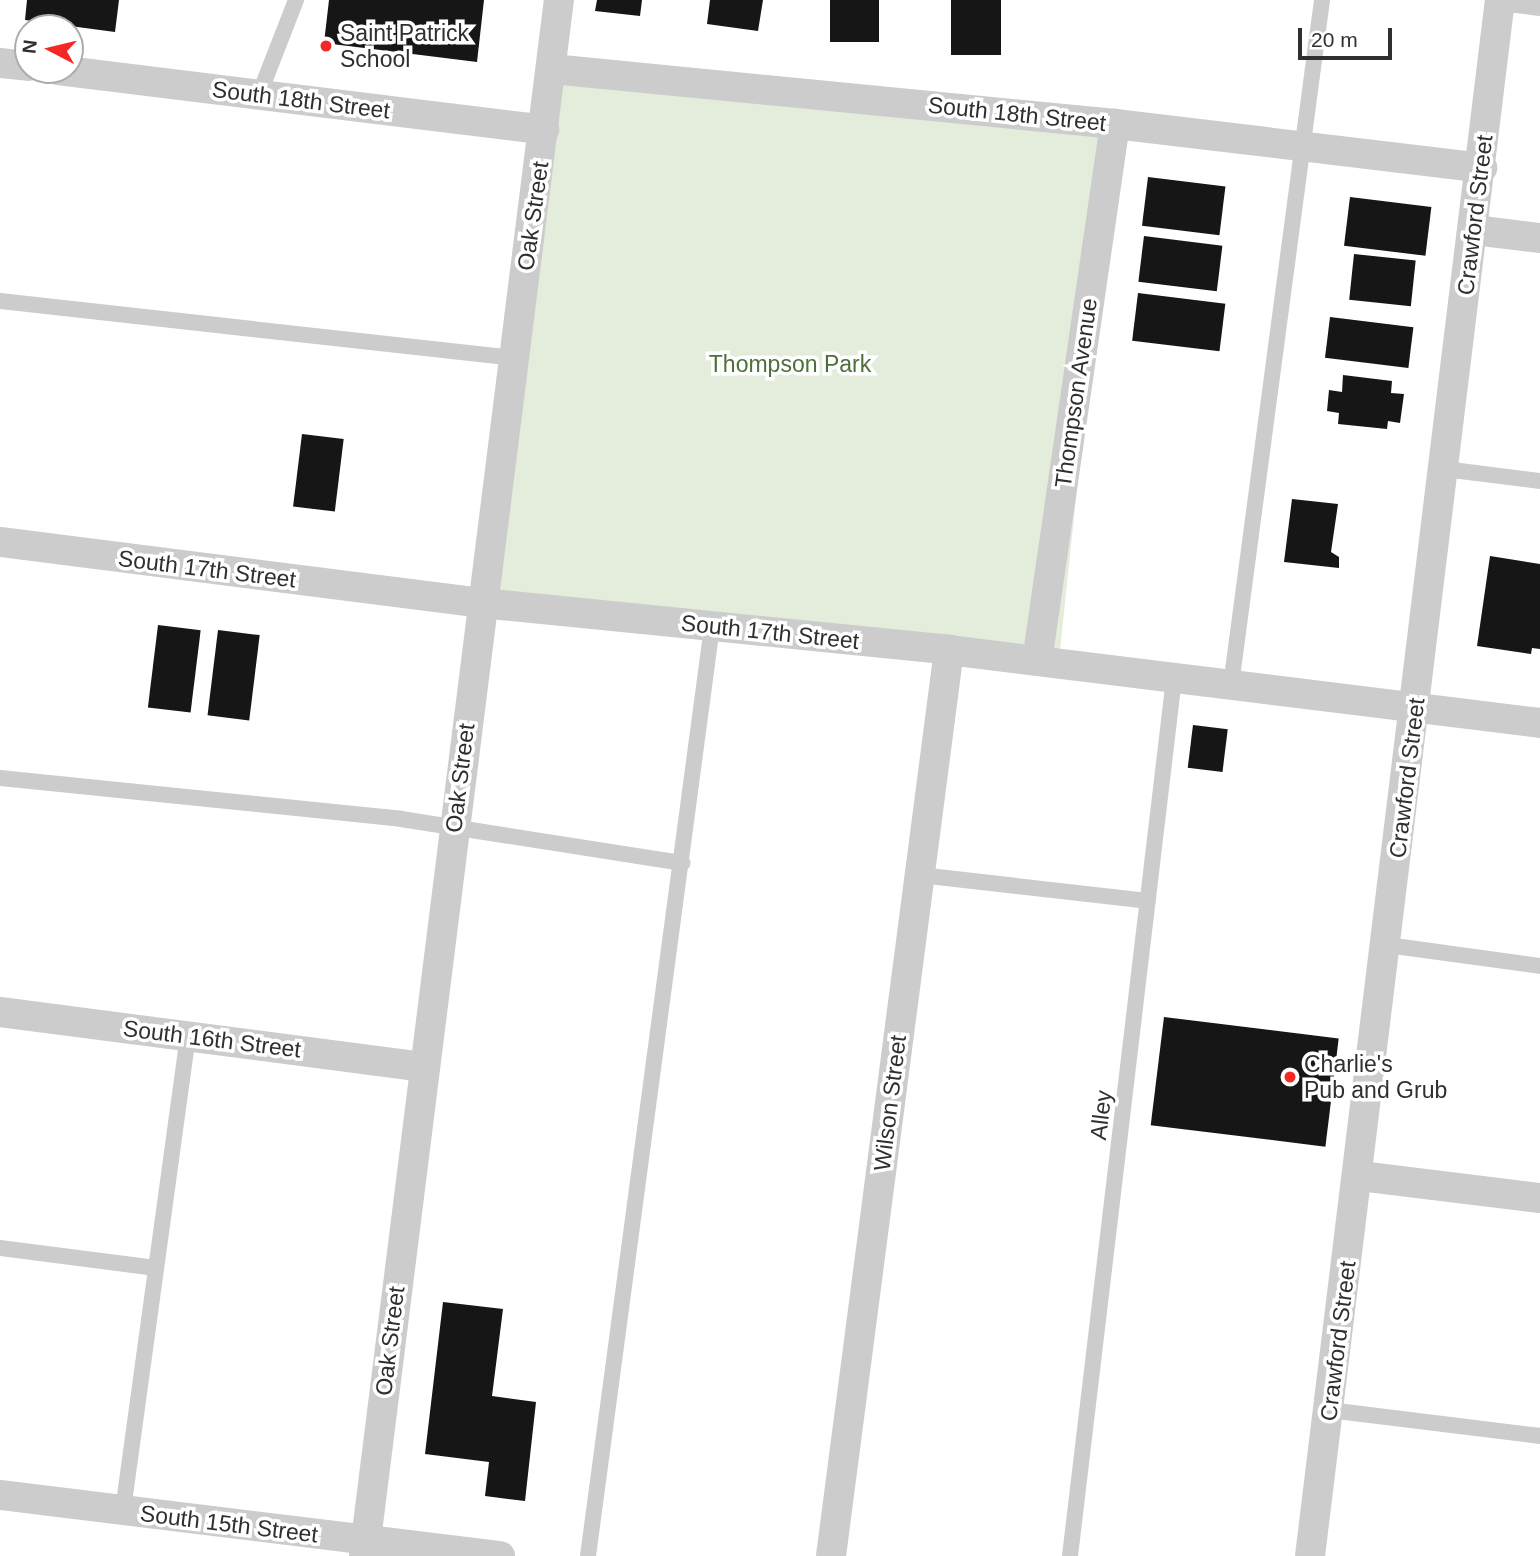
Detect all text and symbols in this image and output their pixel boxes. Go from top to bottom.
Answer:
north arrow [14,14,84,84]
scale bar [1302,14,1396,58]
place label: Saint Patrick School [340,19,469,73]
text: 20 m [1311,28,1358,51]
marker: Saint Patrick School [318,38,334,54]
text: N [18,39,41,55]
street label: South 18th Street [210,75,392,125]
street label: South 18th Street [927,91,1107,137]
street label: Crawford Street [1451,133,1499,297]
street label: Oak Street [512,160,554,272]
street label: Thompson Avenue [1049,296,1103,490]
park label: Thompson Park [709,350,871,378]
street label: South 17th Street [116,544,298,594]
street label: South 17th Street [680,609,860,655]
street label: Crawford Street [1383,696,1431,860]
street label: Oak Street [440,722,480,834]
street label: South 16th Street [121,1014,303,1064]
street label: Wilson Street [868,1033,912,1173]
place label: Charlie's Pub and Grub [1304,1050,1447,1104]
marker: Charlie's Pub and Grub [1282,1069,1298,1085]
street label: Alley [1084,1089,1118,1141]
street label: Crawford Street [1314,1259,1362,1423]
street label: Oak Street [370,1285,410,1397]
street label: South 15th Street [138,1499,320,1549]

